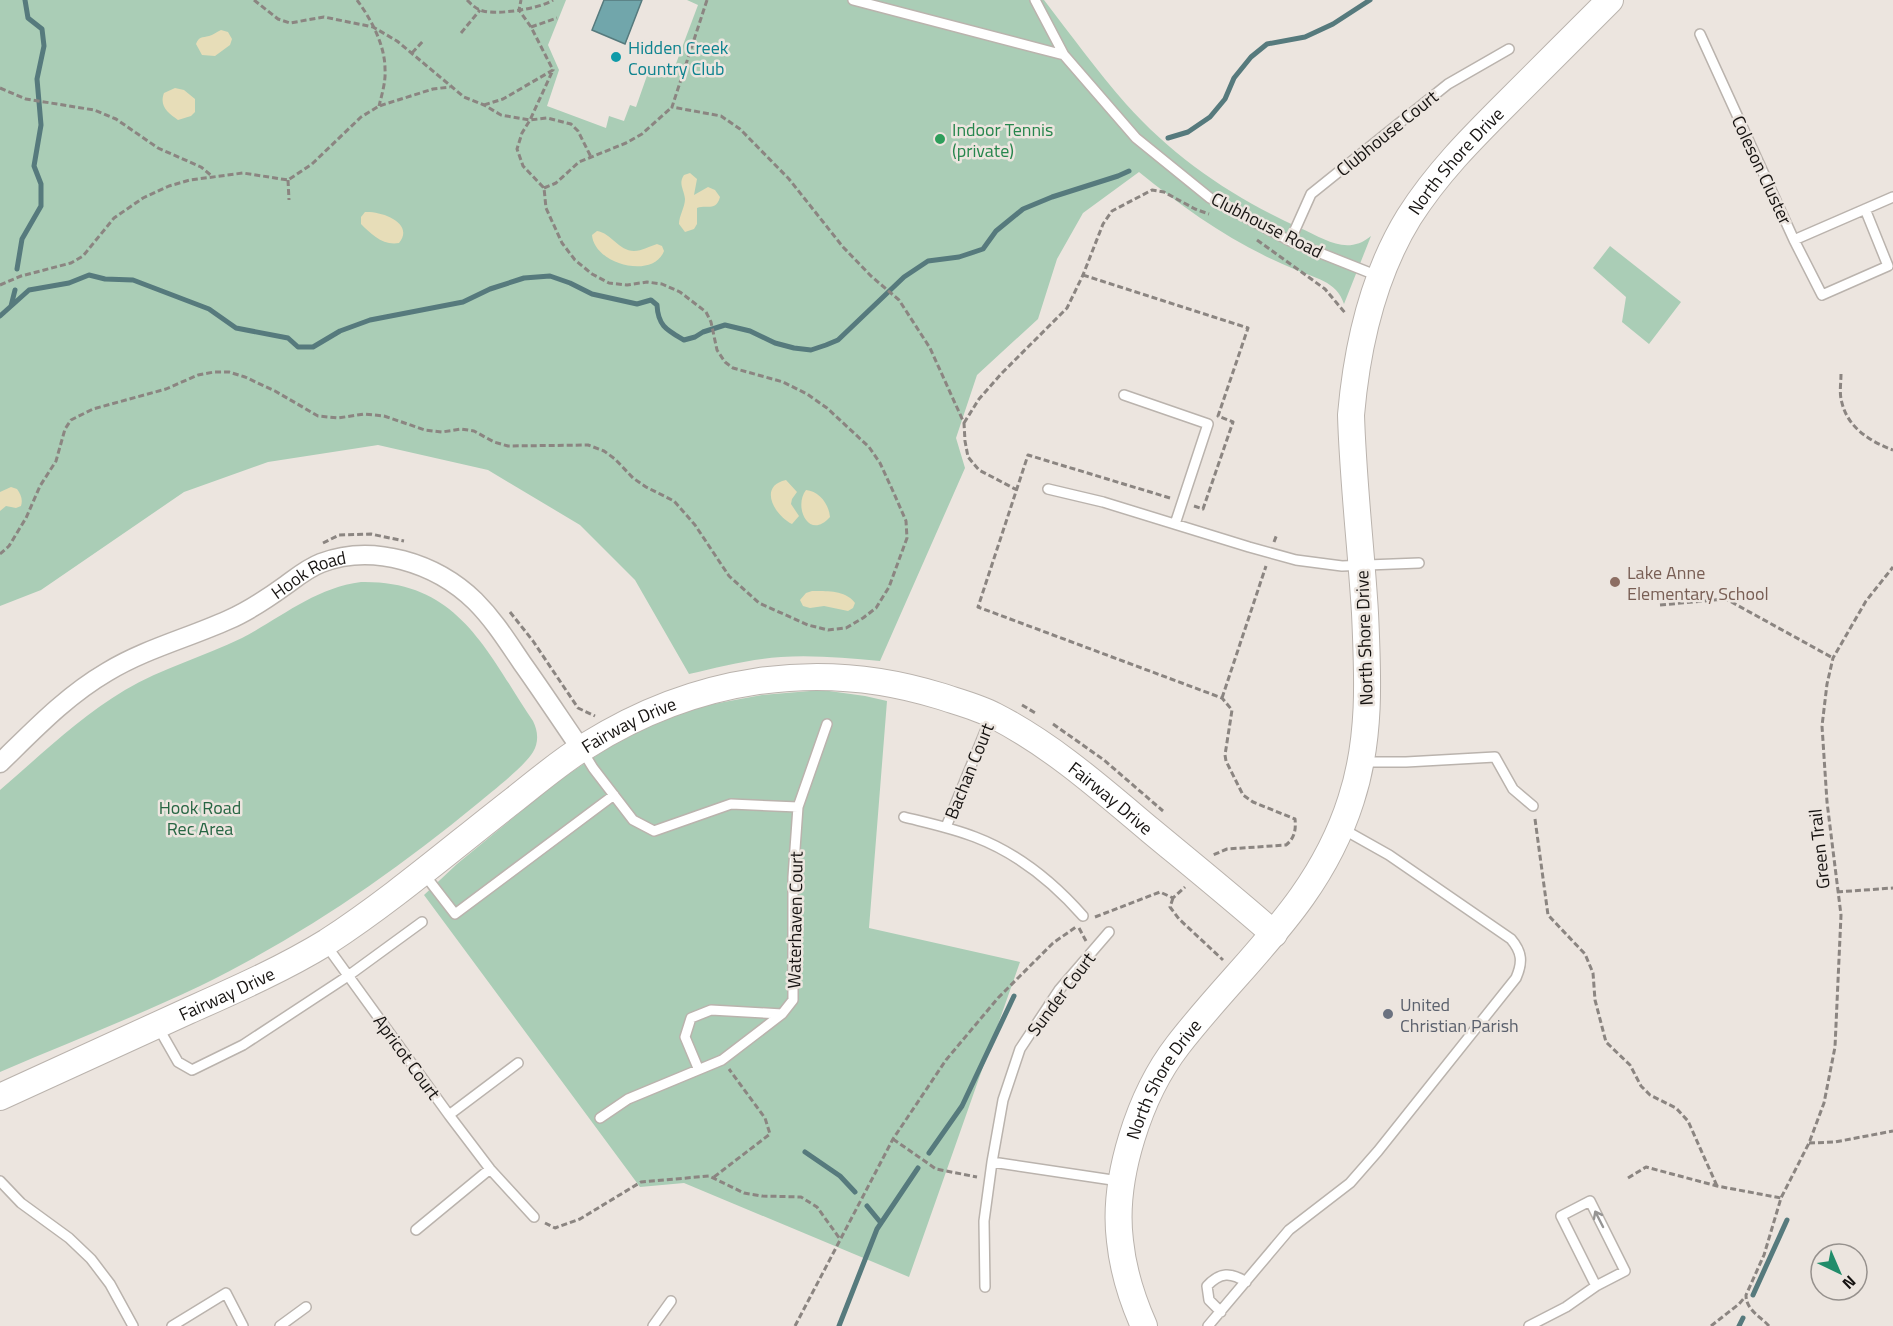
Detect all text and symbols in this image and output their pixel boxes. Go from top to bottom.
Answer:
place label: Hidden Creek Country Club [628,34,729,82]
marker: Hidden Creek Country Club [609,50,623,64]
street label: Clubhouse Court [1330,83,1444,183]
street label: North Shore Drive [1401,101,1509,220]
street label: Coleson Cluster [1725,111,1799,229]
place label: Indoor Tennis (private) [952,116,1053,164]
marker: Indoor Tennis (private) [933,132,947,146]
street label: Clubhouse Road [1206,185,1328,265]
street label: Hook Road [265,543,348,605]
place label: Lake Anne Elementary School [1627,559,1769,607]
street label: North Shore Drive [1348,570,1380,706]
marker: Lake Anne Elementary School [1608,575,1622,589]
street label: Fairway Drive [576,690,680,759]
street label: Bachan Court [937,718,1001,823]
street label: Fairway Drive [1063,755,1159,841]
park label: Hook Road Rec Area [159,794,241,842]
street label: Green Trail [1801,808,1837,890]
street label: Waterhaven Court [780,850,810,989]
street label: Sunder Court [1020,946,1102,1042]
street label: Fairway Drive [174,960,279,1027]
place label: United Christian Parish [1400,991,1519,1039]
marker: United Christian Parish [1381,1007,1395,1021]
street label: Apricot Court [367,1009,447,1106]
street label: North Shore Drive [1119,1013,1207,1143]
one-way arrow [1593,1210,1604,1228]
north arrow [1809,1242,1869,1302]
text: N [1837,1270,1862,1295]

